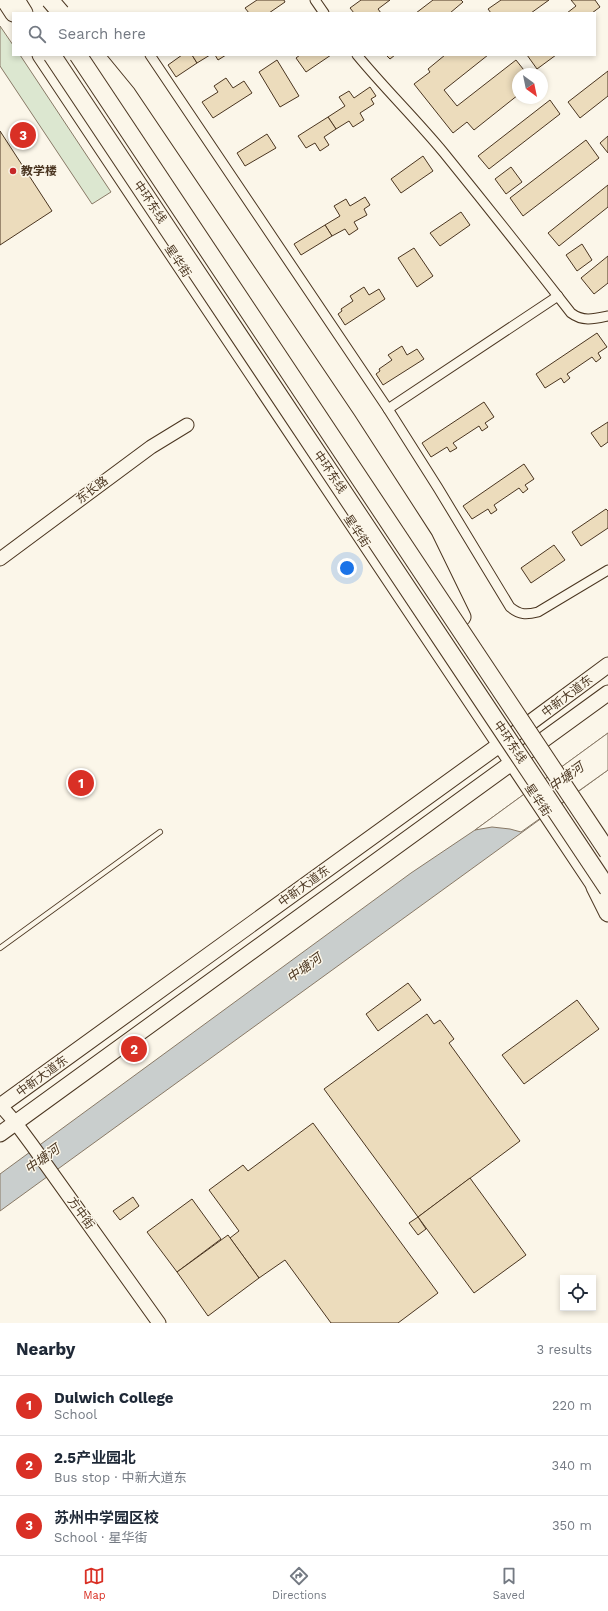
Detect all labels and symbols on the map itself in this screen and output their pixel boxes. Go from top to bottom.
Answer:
north arrow [512,68,548,104]
pin: 3 [10,120,36,150]
place label: 教学楼 [21,164,57,178]
marker: 教学楼 [8,166,18,176]
street label: 中环东线 [131,178,169,226]
street label: 星华街 [162,242,194,280]
street label: 中环东线 [311,448,349,496]
street label: 东长路 [73,474,111,506]
street label: 星华街 [341,512,373,550]
your location [337,558,357,578]
street label: 中新大道东 [539,672,595,720]
street label: 中环东线 [491,718,529,766]
water label: 中塘河 [546,758,589,795]
pin: 1 [68,768,94,798]
street label: 星华街 [522,781,554,819]
street label: 中新大道东 [276,863,332,909]
water label: 中塘河 [284,949,327,986]
pin: 2 [121,1034,147,1064]
street label: 中新大道东 [14,1053,70,1099]
water label: 中塘河 [22,1140,65,1177]
street label: 方中街 [65,1194,97,1232]

